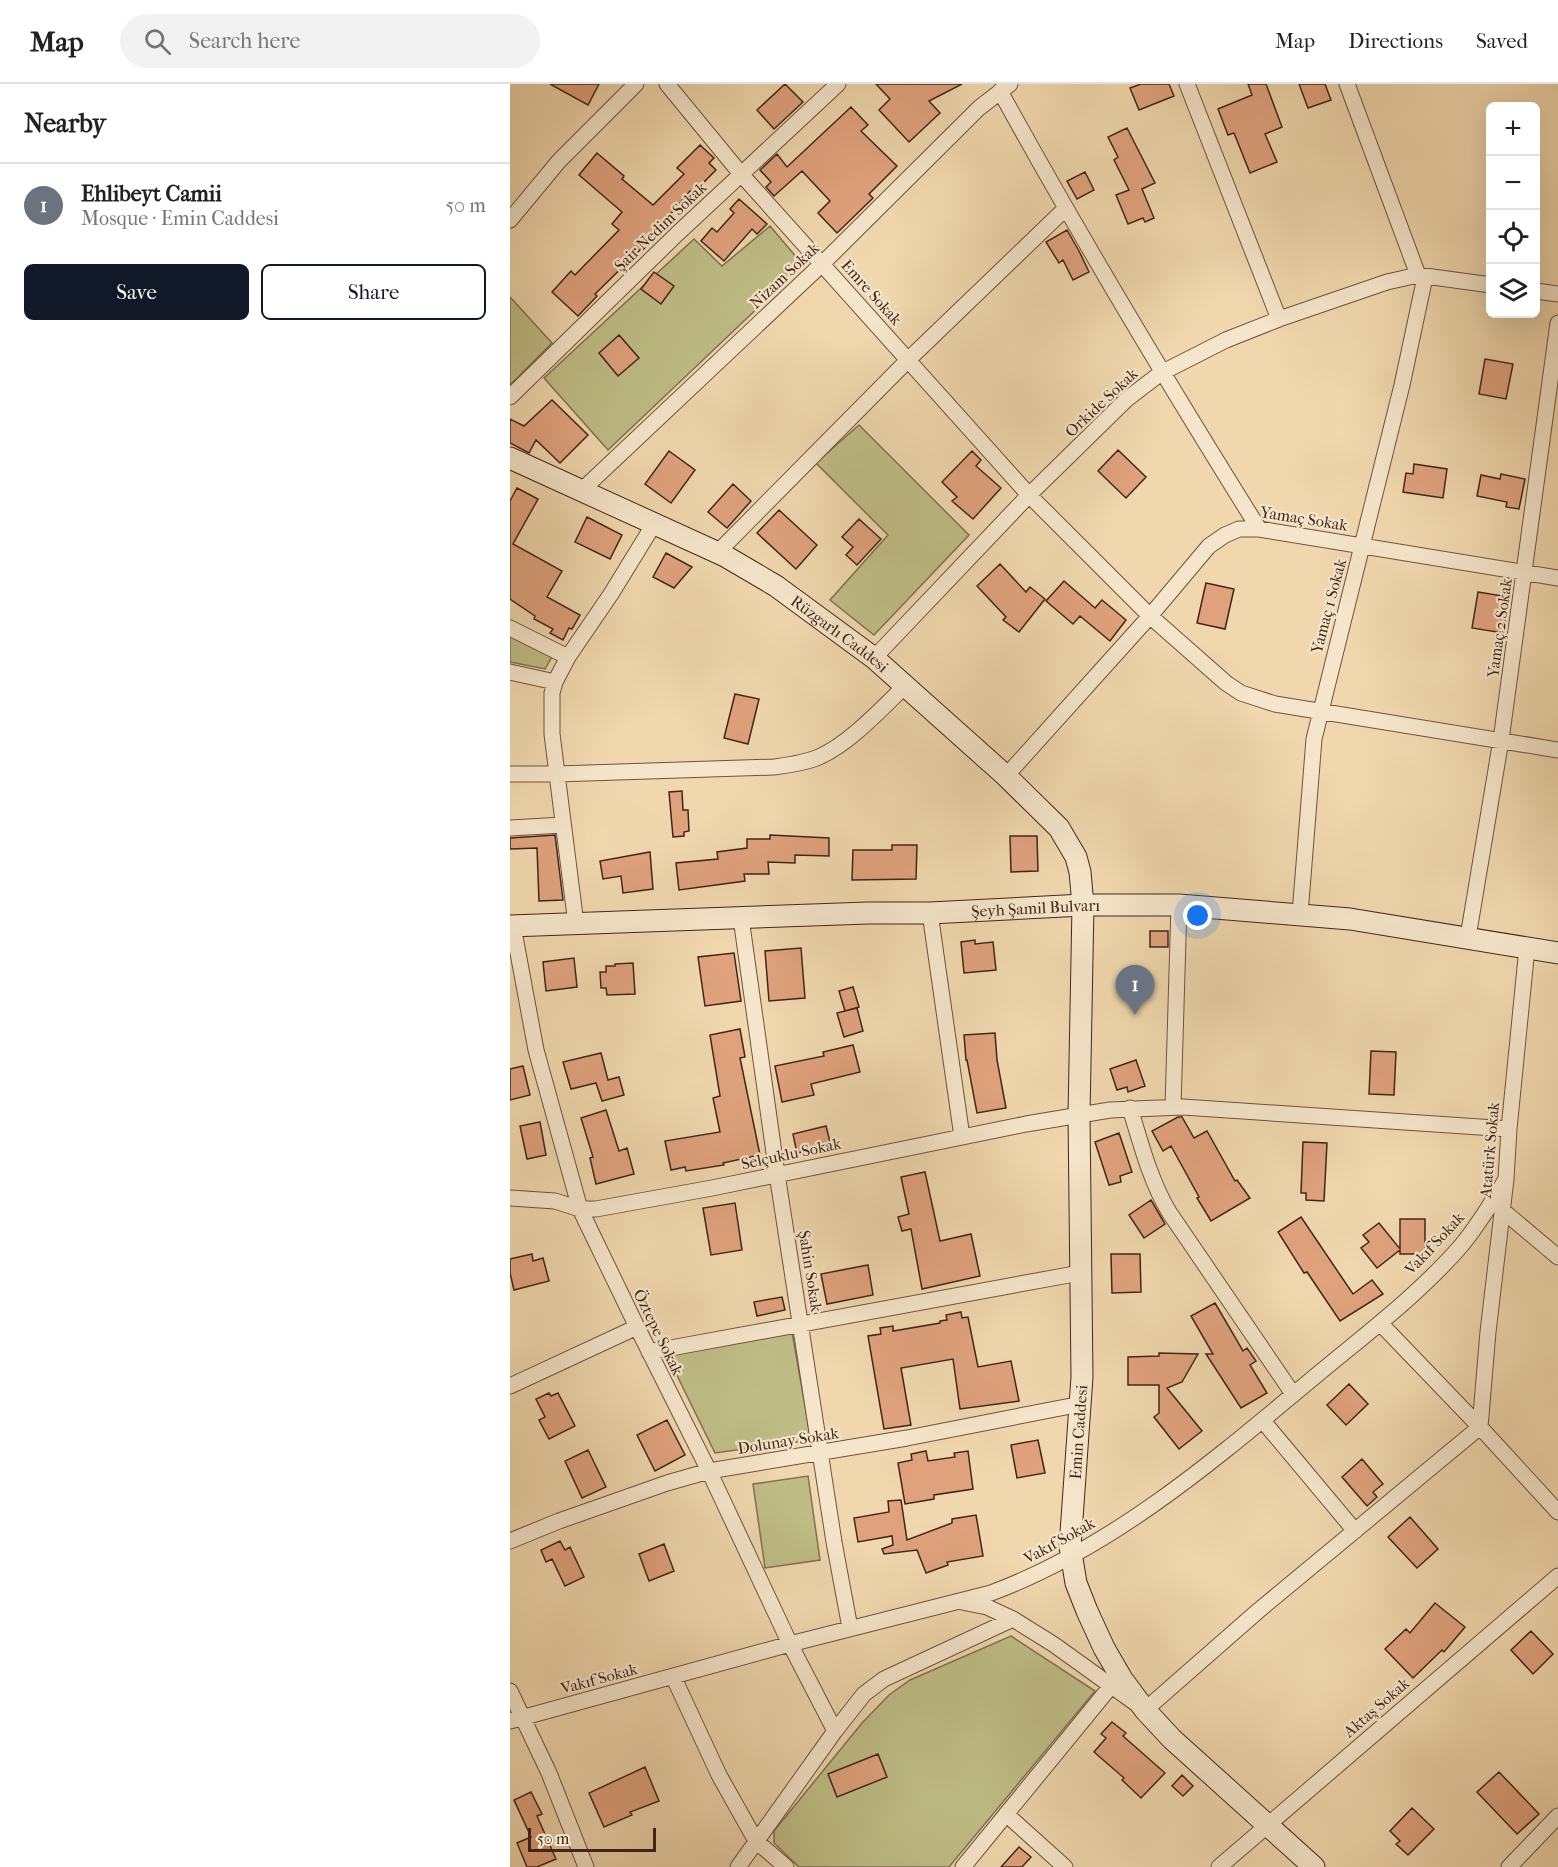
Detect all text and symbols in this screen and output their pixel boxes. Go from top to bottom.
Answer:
search box [120,14,540,68]
text: Map [30,25,84,58]
icon: search [141,25,174,58]
text: Search here [189,28,300,54]
text: Map [1275,29,1315,53]
text: Directions [1348,29,1443,53]
text: Saved [1476,29,1528,53]
map controls [1486,102,1540,318]
button: + [1486,102,1540,156]
text: Nearby [24,108,106,139]
button: − [1486,156,1540,210]
street label: Şair Nedim Sokak [610,177,711,275]
text: Ehlibeyt Camii [81,181,222,207]
text: 1 [40,194,47,217]
text: 50 m [445,194,486,217]
text: Mosque · Emin Caddesi [81,207,279,230]
button: locate [1486,210,1540,264]
street label: Nizam Sokak [746,238,824,312]
street label: Emre Sokak [837,256,906,329]
button: Save [24,264,249,320]
button: Share [261,264,486,320]
button: layers [1486,264,1540,318]
street label: Orkide Sokak [1061,363,1142,441]
street label: Yamaç Sokak [1258,502,1350,535]
street label: Yamaç 1 Sokak [1306,556,1350,657]
street label: Yamaç 2 Sokak [1483,576,1516,680]
street label: Rüzgarlı Caddesi [787,591,892,677]
street label: Şeyh Şamil Bulvarı [971,896,1100,921]
your location [1183,901,1212,930]
pin: 1 [1116,966,1154,1015]
street label: Atatürk Sokak [1476,1100,1503,1200]
street label: Selçuklu Sokak [739,1133,844,1173]
street label: Vakıf Sokak [1400,1208,1469,1279]
street label: Şahin Sokak [795,1229,826,1314]
street label: Öztepe Sokak [630,1286,688,1379]
street label: Emin Caddesi [1066,1384,1091,1480]
street label: Dolunay Sokak [736,1423,841,1458]
street label: Vakıf Sokak [1019,1513,1099,1568]
street label: Vakıf Sokak [558,1659,640,1698]
street label: Aktaş Sokak [1339,1673,1414,1743]
scale bar [528,1825,656,1852]
text: 50 m [537,1829,569,1848]

